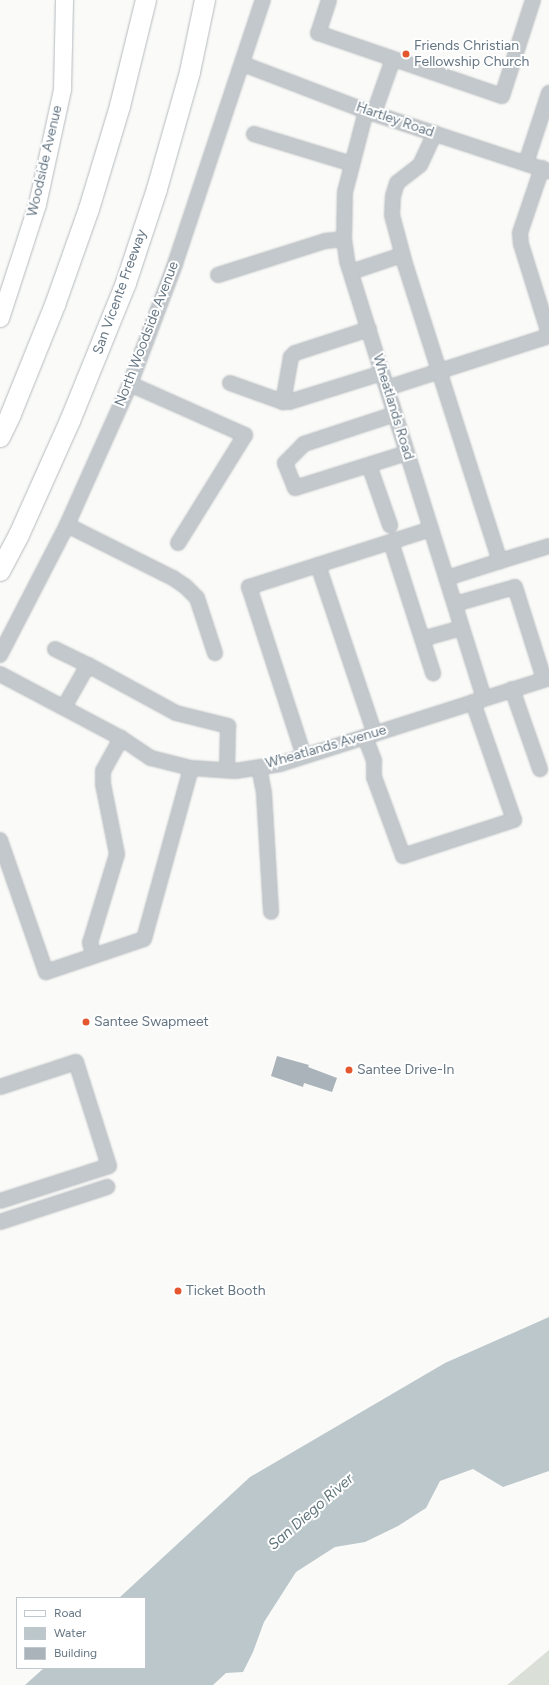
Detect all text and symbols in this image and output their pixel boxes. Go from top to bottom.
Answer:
place label: Friends Christian Fellowship Church [414,38,529,70]
marker: Friends Christian Fellowship Church [401,49,411,59]
street label: Hartley Road [354,99,436,141]
street label: Woodside Avenue [24,104,66,218]
street label: San Vicente Freeway [90,227,150,357]
street label: North Woodside Avenue [112,259,182,409]
street label: Wheatlands Road [369,352,417,462]
street label: Wheatlands Avenue [264,722,388,772]
place label: Santee Swapmeet [94,1014,209,1030]
marker: Santee Swapmeet [81,1017,91,1027]
place label: Santee Drive-In [357,1062,454,1078]
marker: Santee Drive-In [344,1065,354,1075]
place label: Ticket Booth [186,1283,265,1299]
marker: Ticket Booth [173,1286,183,1296]
water label: San Diego River [265,1470,357,1554]
legend [16,1597,146,1669]
text: Road [54,1606,82,1620]
text: Water [54,1626,86,1640]
text: Building [54,1646,97,1660]

